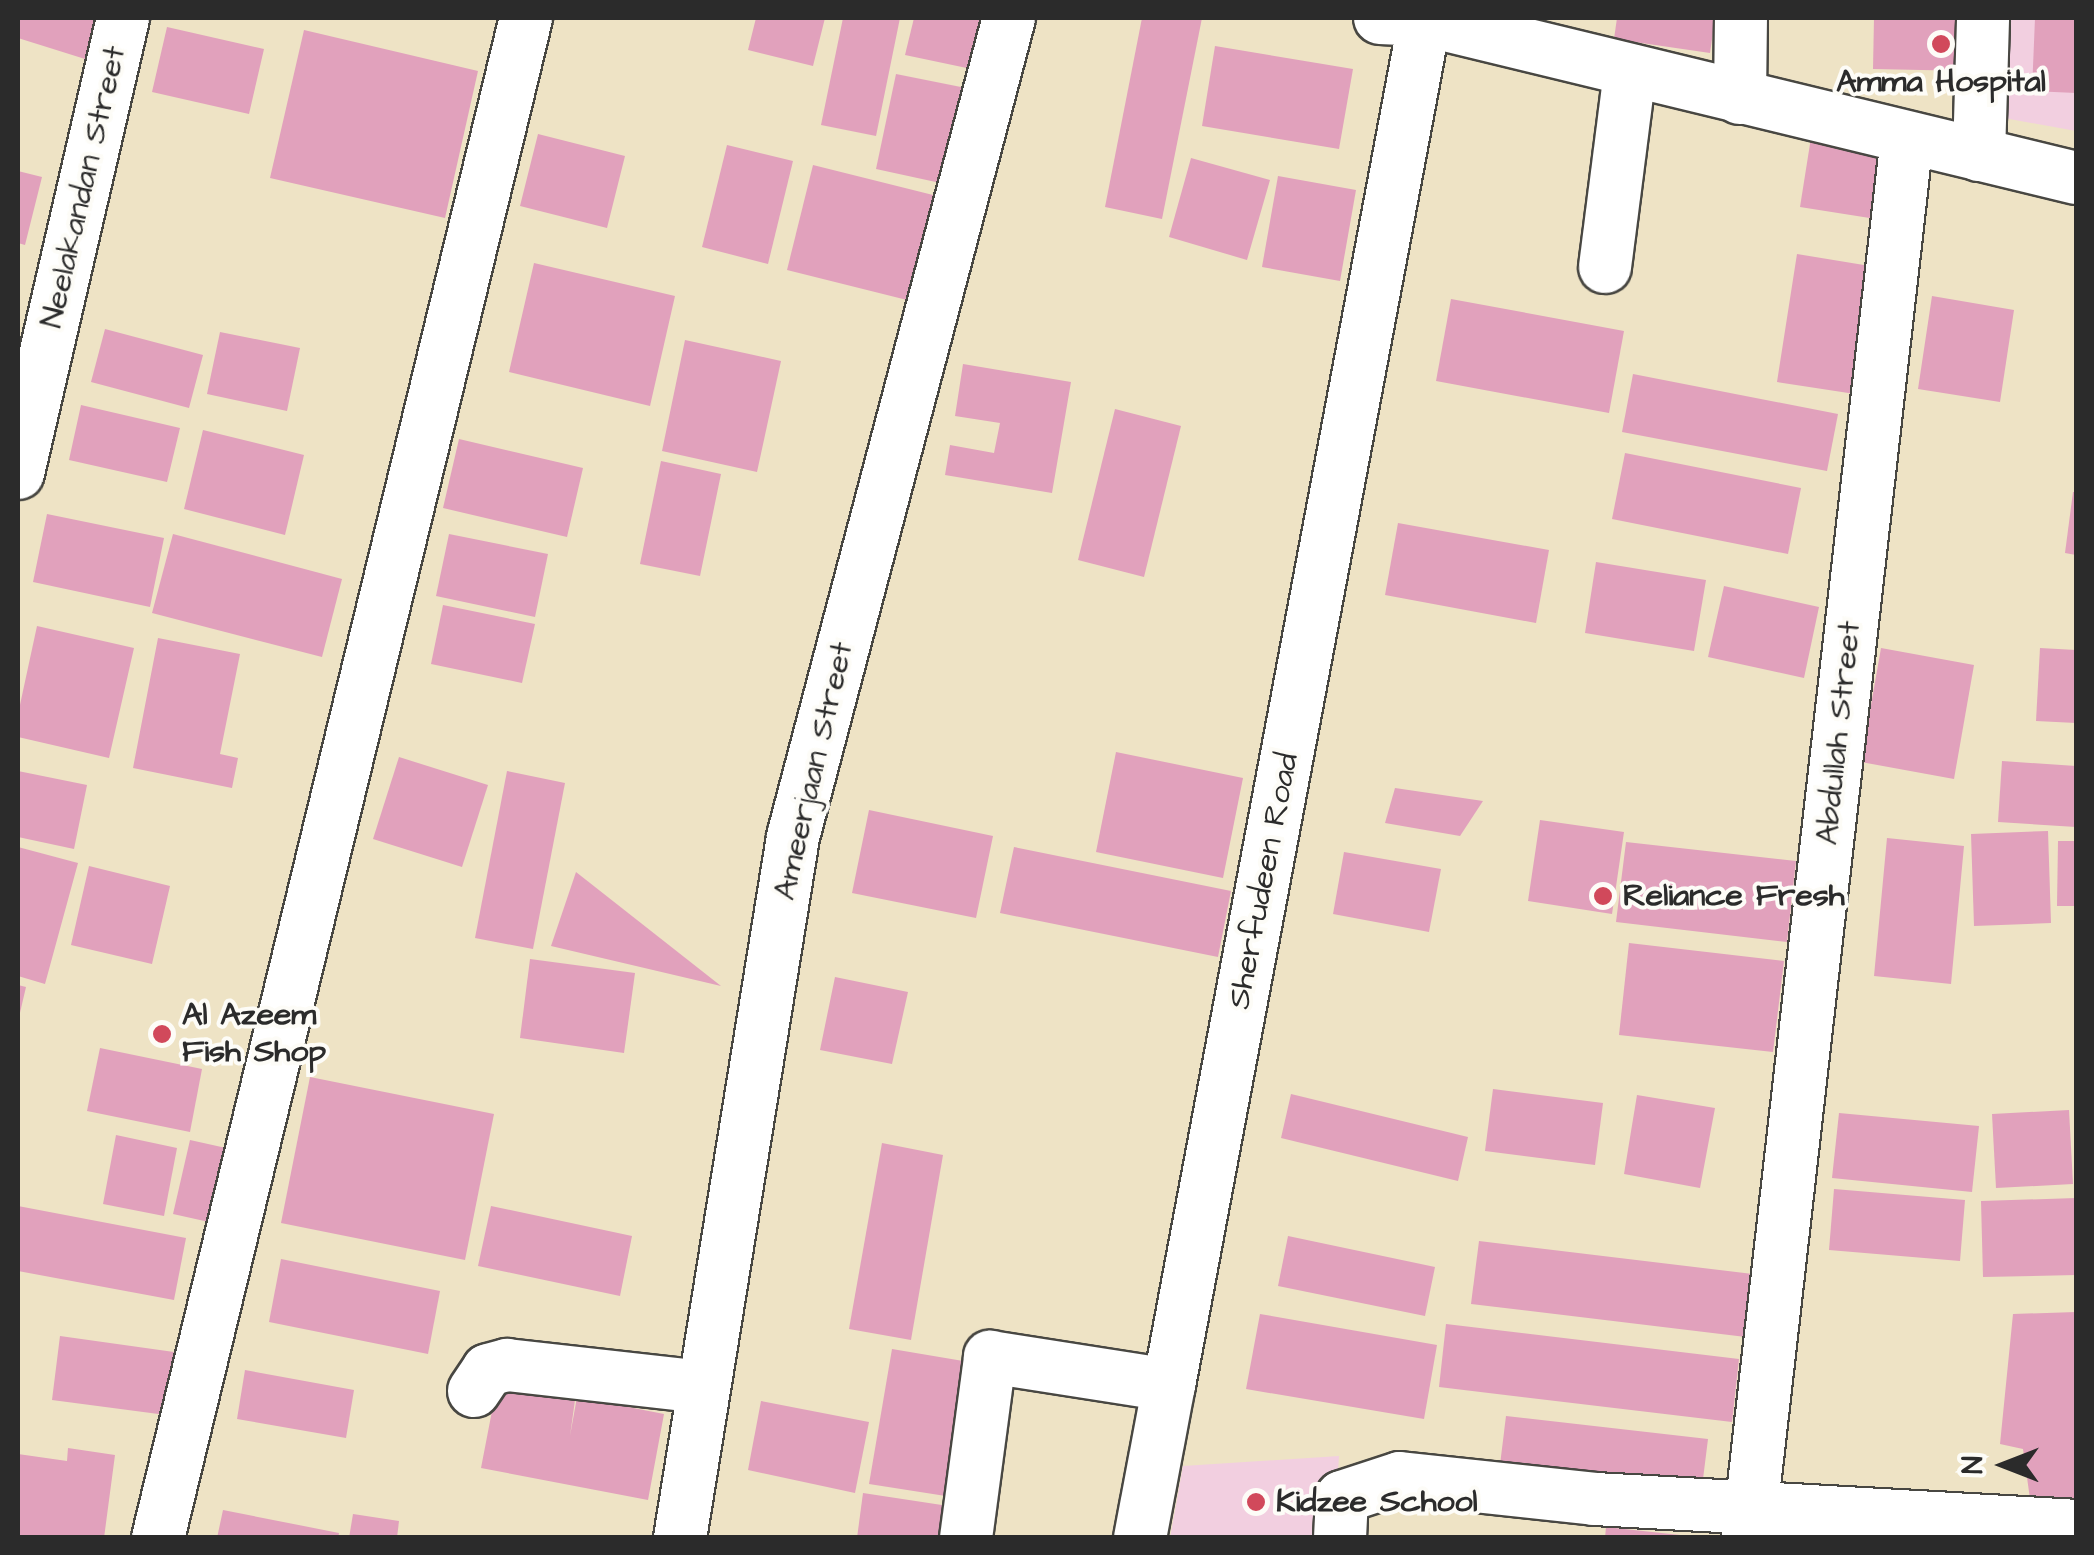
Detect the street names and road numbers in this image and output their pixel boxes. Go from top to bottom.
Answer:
street label: Neelakandan Street [33,42,135,332]
street label: Abdullah Street [1808,619,1870,847]
street label: Ameerjaan Street [766,638,862,904]
street label: Sherfudeen Road [1220,750,1308,1012]

